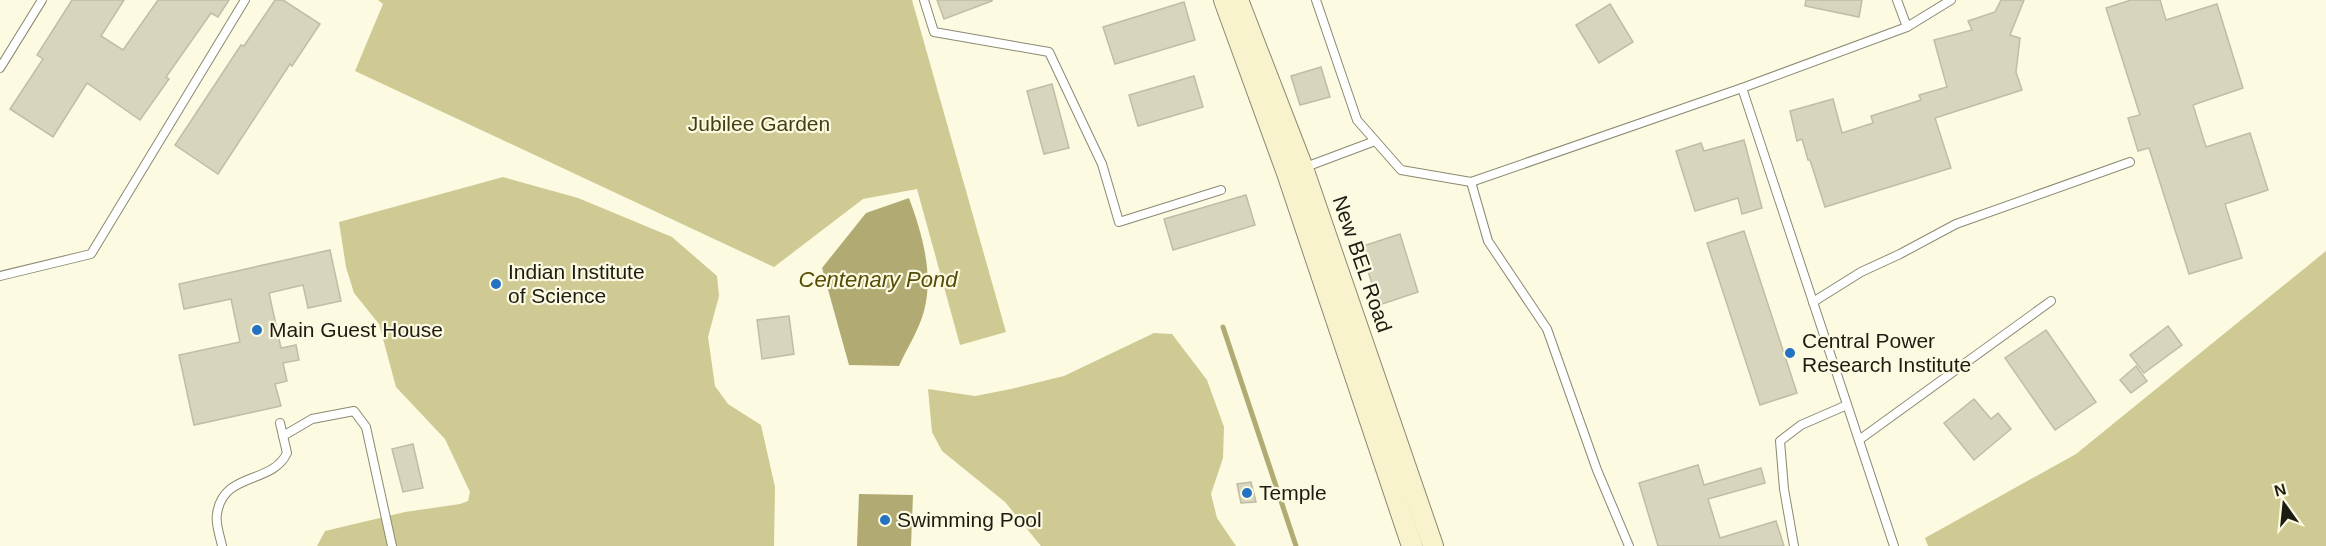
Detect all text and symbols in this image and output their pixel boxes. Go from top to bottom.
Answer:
park label: Jubilee Garden [688,112,830,135]
street label: New BEL Road [1328,193,1397,335]
place label: Indian Institute of Science [508,260,645,307]
water label: Centenary Pond [799,267,958,292]
marker: Indian Institute of Science [489,277,503,291]
place label: Main Guest House [269,318,443,341]
marker: Main Guest House [250,323,264,337]
place label: Central Power Research Institute [1802,329,1971,376]
marker: Central Power Research Institute [1783,346,1797,360]
north arrow [2254,474,2314,534]
text: N [2272,480,2288,500]
place label: Temple [1259,481,1327,504]
marker: Temple [1240,486,1254,500]
place label: Swimming Pool [897,508,1042,531]
marker: Swimming Pool [878,513,892,527]

